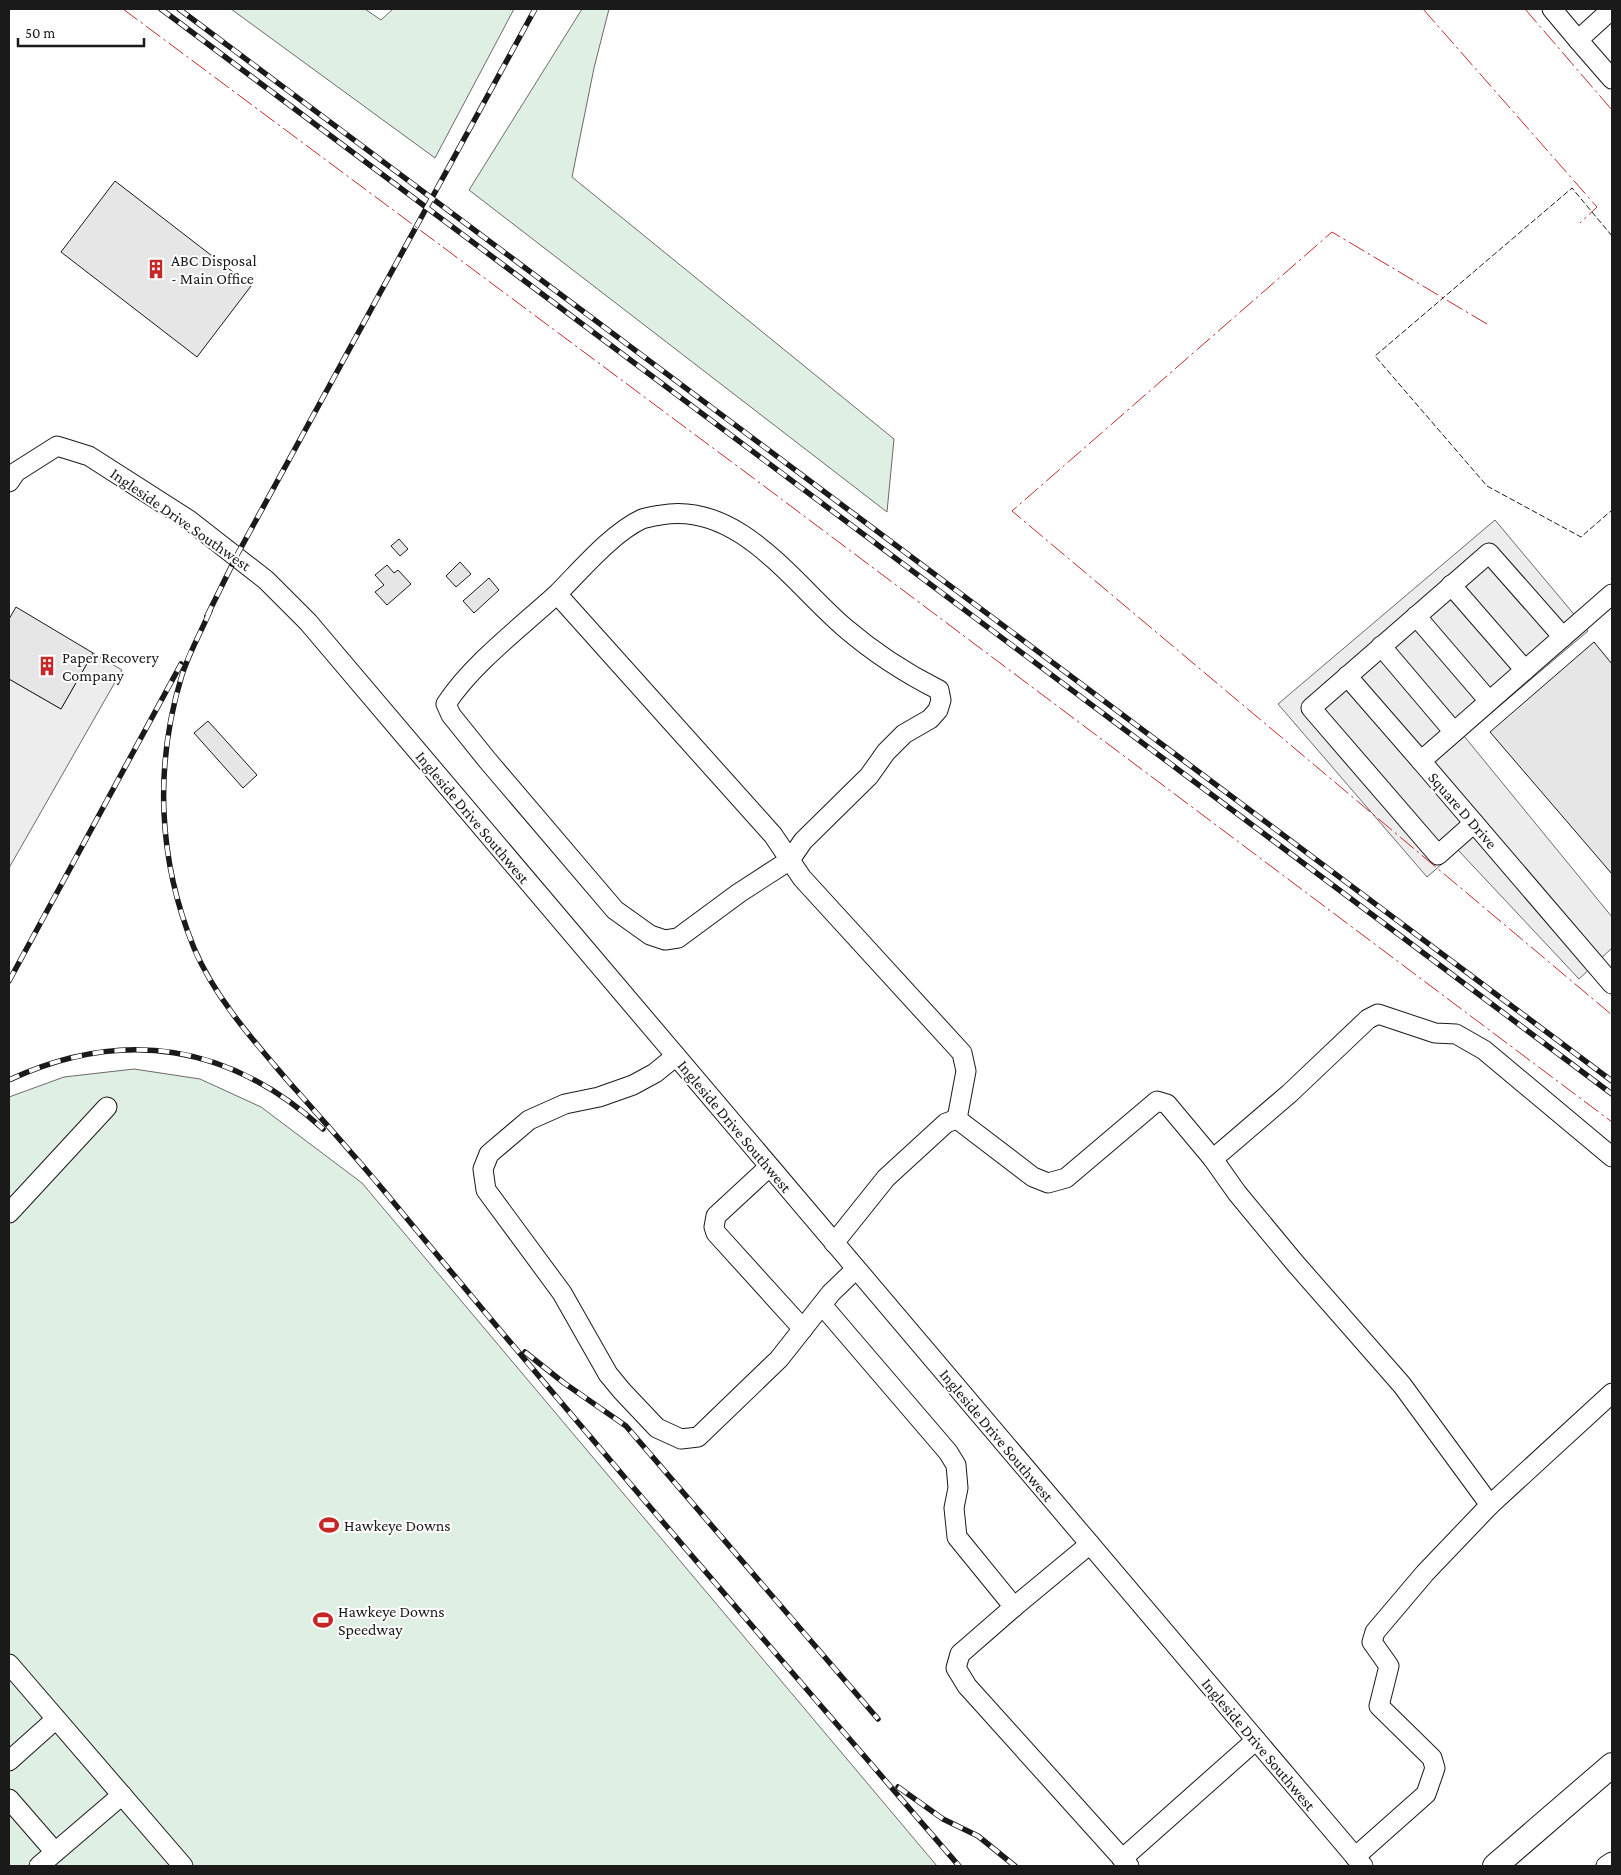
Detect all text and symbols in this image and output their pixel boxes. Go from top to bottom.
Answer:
scale bar [18,15,144,47]
text: 50 m [25,25,55,41]
place label: ABC Disposal - Main Office [171,252,257,287]
building icon: ABC Disposal - Main Office [145,258,167,280]
street label: Ingleside Drive Southwest [107,465,255,576]
place label: Paper Recovery Company [62,649,159,685]
building icon: Paper Recovery Company [36,655,58,677]
street label: Ingleside Drive Southwest [412,748,533,888]
street label: Square D Drive [1424,769,1500,853]
street label: Ingleside Drive Southwest [674,1057,795,1197]
street label: Ingleside Drive Southwest [936,1366,1057,1506]
sports icon: Hawkeye Downs [318,1514,340,1536]
place label: Hawkeye Downs [344,1517,451,1535]
place label: Hawkeye Downs Speedway [338,1603,445,1639]
sports icon: Hawkeye Downs Speedway [312,1609,334,1631]
street label: Ingleside Drive Southwest [1198,1675,1319,1815]

